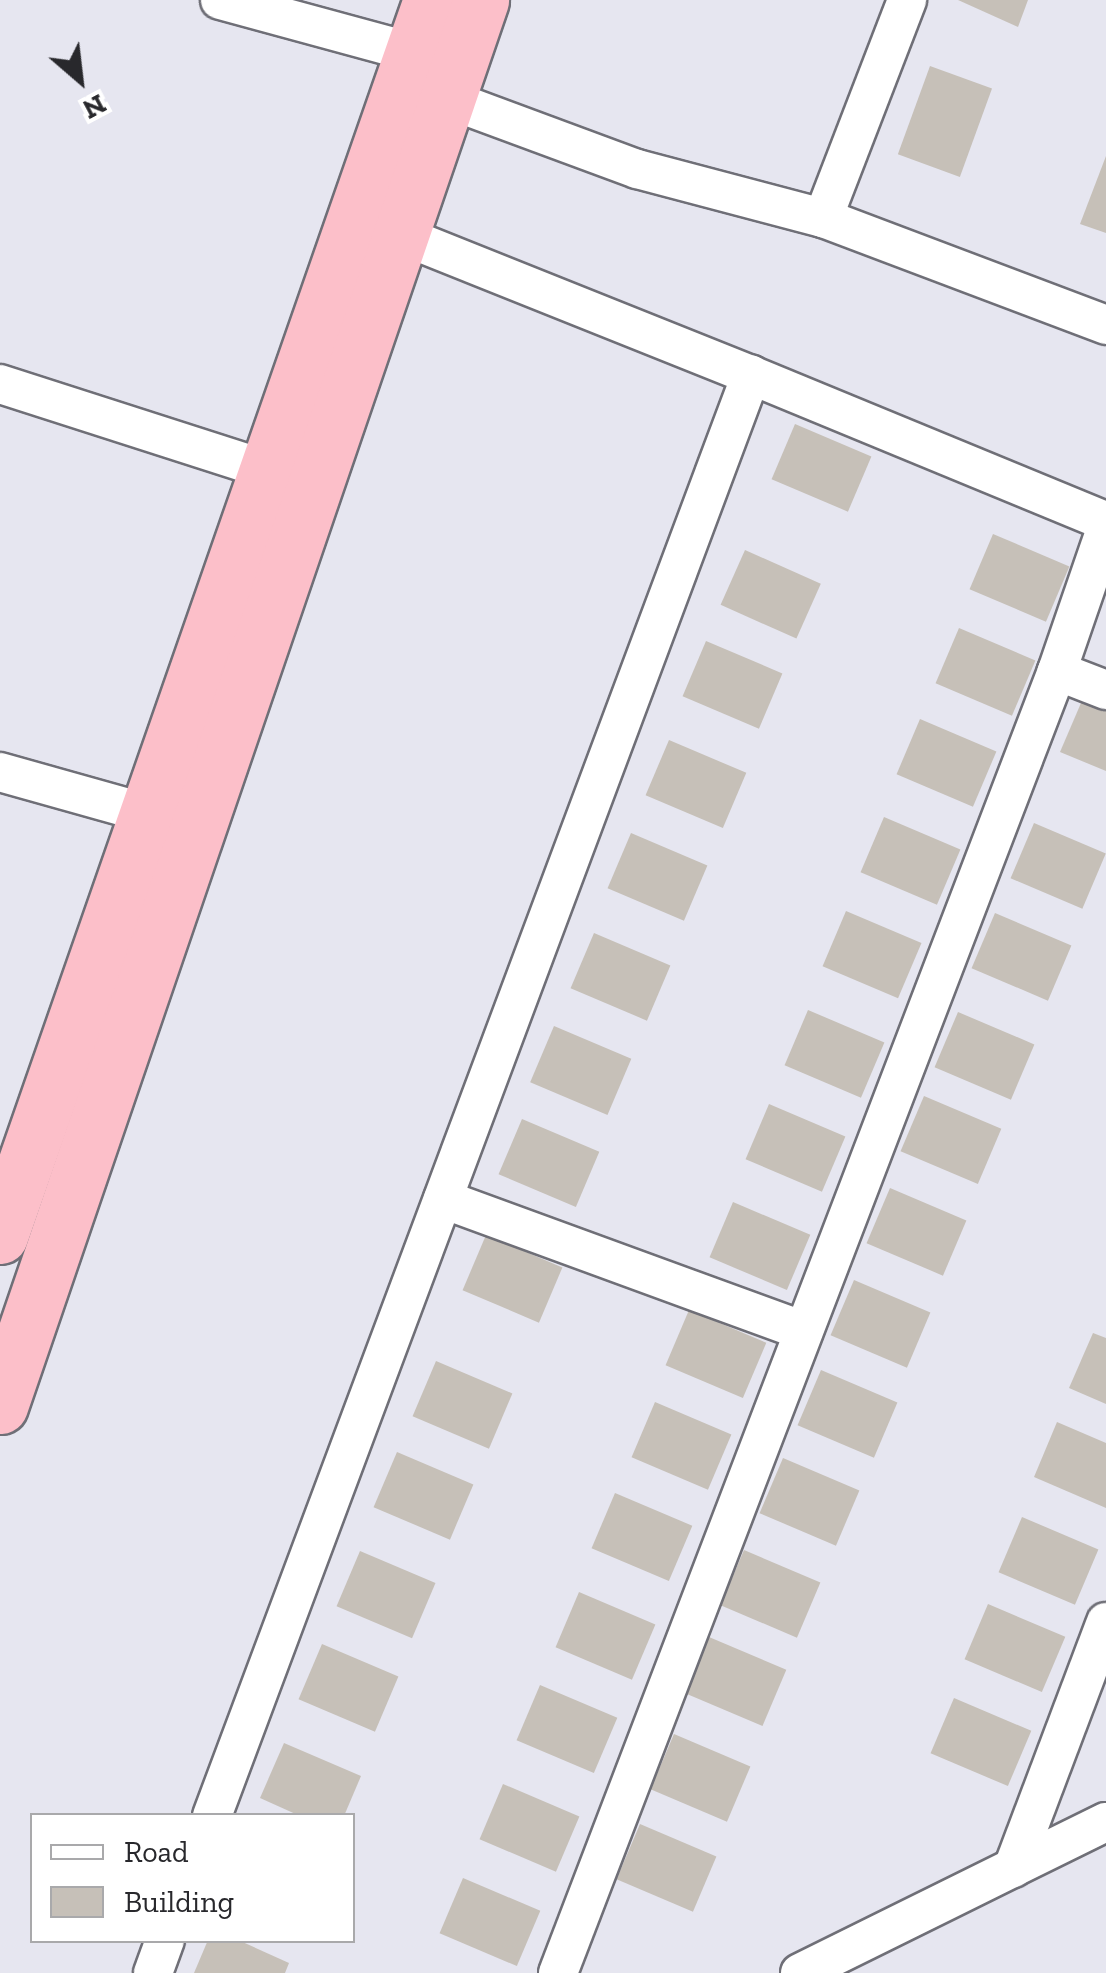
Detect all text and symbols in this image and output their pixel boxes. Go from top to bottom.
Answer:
north arrow [30,30,130,130]
text: N [77,87,111,126]
legend [30,1813,355,1943]
text: Road [124,1834,189,1870]
text: Building [124,1884,234,1920]

